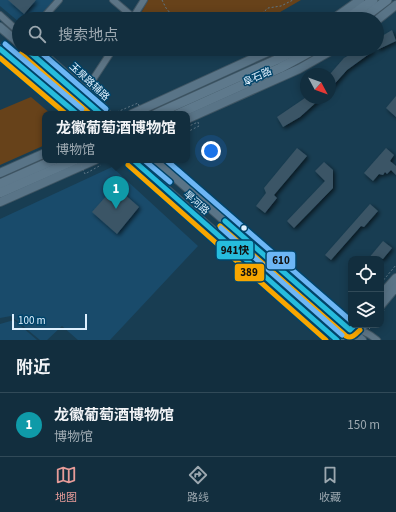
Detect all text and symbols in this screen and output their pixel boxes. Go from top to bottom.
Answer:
search box [12,12,384,56]
icon: search [26,23,48,45]
text: 搜索地点 [58,25,118,46]
street label: 玉泉路辅路 [66,60,112,104]
street label: 阜石路 [241,64,274,89]
north arrow [300,68,336,104]
popup [42,111,190,163]
text: 龙徽葡萄酒博物馆 [56,118,176,139]
text: 博物馆 [56,141,95,159]
your location [201,141,221,161]
pin: 1 [103,176,129,209]
street label: 旱河路 [180,188,212,218]
unlabelled marker [239,223,249,233]
line badge: 941快 [216,240,254,260]
text: 941快 [221,243,249,258]
line badge: 610 [266,251,296,270]
text: 610 [272,253,290,268]
map controls [348,256,384,328]
button: locate [348,256,384,292]
line badge: 389 [234,263,265,282]
text: 389 [240,265,258,280]
button: layers [348,292,384,328]
scale bar [12,312,87,331]
text: 100 m [18,313,46,328]
text: 附近 [16,356,50,380]
text: 龙徽葡萄酒博物馆 [54,405,174,426]
text: 1 [26,416,32,434]
text: 150 m [347,416,380,434]
text: 博物馆 [54,428,93,446]
tab: 地图 [55,464,77,505]
tab: 路线 [187,464,209,505]
tab: 收藏 [319,464,341,505]

